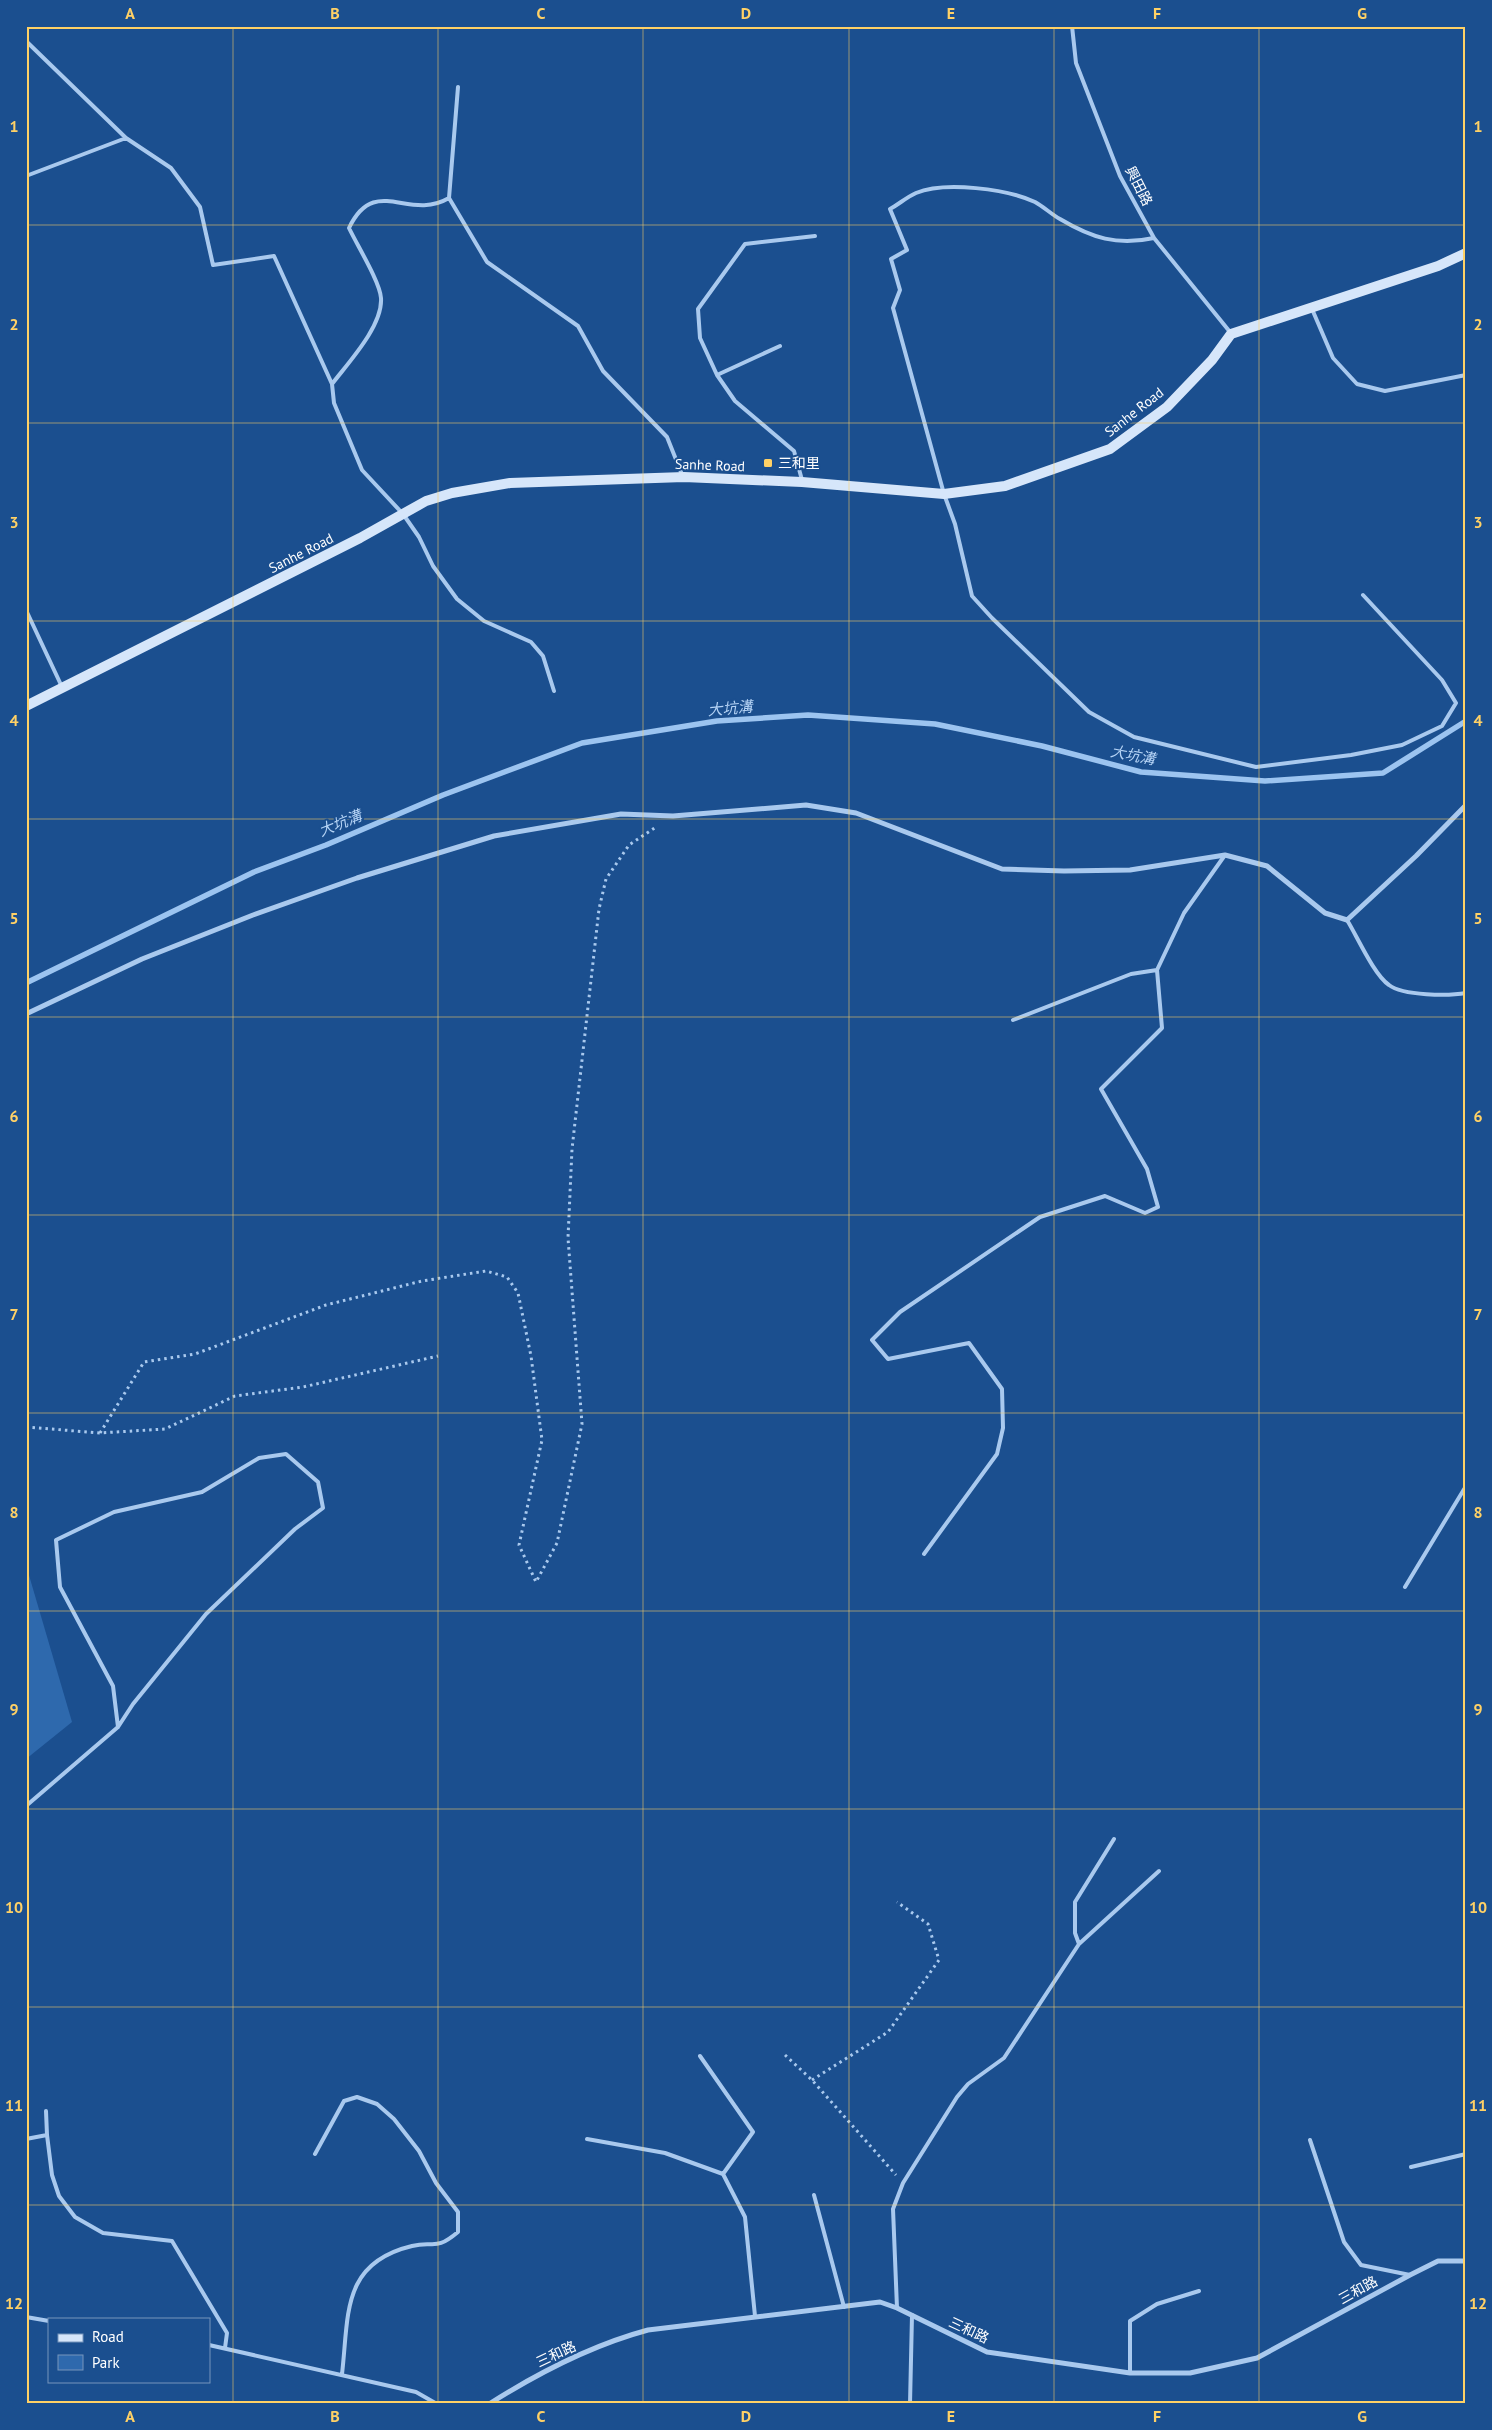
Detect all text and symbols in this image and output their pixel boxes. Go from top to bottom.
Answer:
text: A [125,3,135,23]
text: B [330,3,340,23]
text: C [537,3,546,23]
text: D [741,3,751,23]
text: E [947,3,955,23]
text: F [1153,3,1161,23]
text: G [1357,3,1367,23]
text: 1 [9,116,19,136]
text: 1 [1473,116,1483,136]
street label: 興田路 [1121,163,1157,209]
text: 2 [9,314,19,334]
text: 2 [1473,314,1483,334]
street label: Sanhe Road [1101,383,1167,441]
place label: 三和里 [778,454,820,472]
street label: Sanhe Road [675,455,745,475]
marker: 三和里 [762,457,774,469]
text: 3 [9,512,19,532]
text: 3 [1473,512,1483,532]
street label: Sanhe Road [266,529,336,577]
water label: 大坑溝 [707,696,755,719]
text: 4 [9,710,19,730]
text: 4 [1473,710,1483,730]
water label: 大坑溝 [1109,741,1159,769]
water label: 大坑溝 [316,805,366,840]
text: 5 [9,908,19,928]
text: 5 [1473,908,1483,928]
text: 6 [9,1106,19,1126]
text: 6 [1473,1106,1483,1126]
text: 7 [9,1304,19,1324]
text: 7 [1473,1304,1483,1324]
text: 8 [9,1502,19,1522]
text: 8 [1473,1502,1483,1522]
text: 9 [9,1699,19,1719]
text: 9 [1473,1699,1483,1719]
text: 10 [5,1897,23,1917]
text: 10 [1469,1897,1487,1917]
text: 11 [5,2095,23,2115]
text: 11 [1469,2095,1487,2115]
street label: 三和路 [1335,2272,1381,2308]
text: 12 [5,2293,23,2313]
text: 12 [1469,2293,1487,2313]
street label: 三和路 [946,2313,992,2347]
legend [48,2318,210,2382]
text: Road [92,2327,124,2346]
street label: 三和路 [533,2337,579,2371]
text: Park [92,2353,120,2372]
text: A [125,2406,135,2426]
text: B [330,2406,340,2426]
text: C [537,2406,546,2426]
text: D [741,2406,751,2426]
text: E [947,2406,955,2426]
text: F [1153,2406,1161,2426]
text: G [1357,2406,1367,2426]

